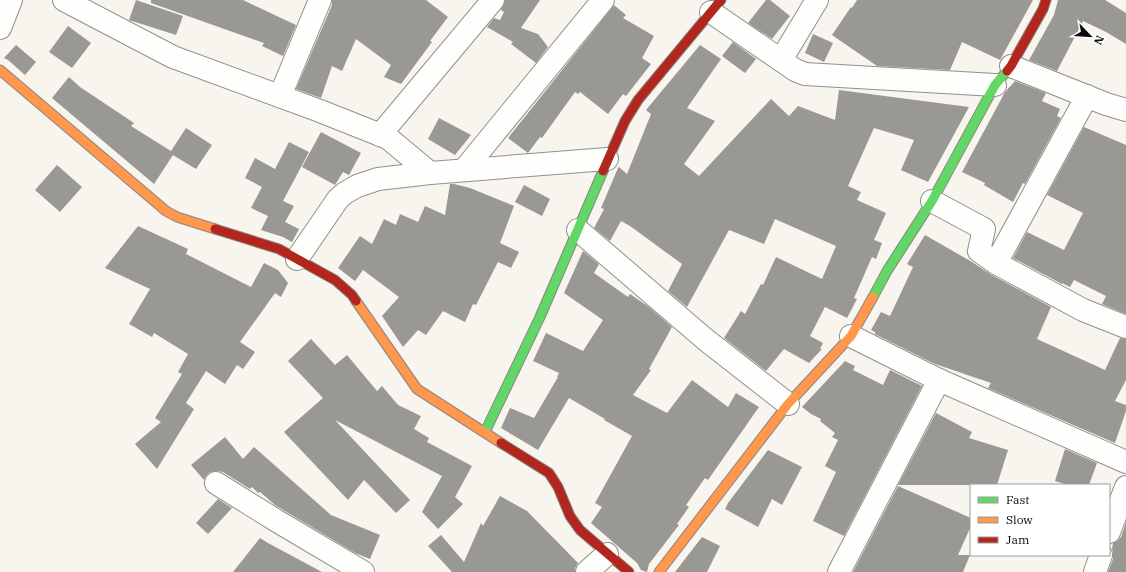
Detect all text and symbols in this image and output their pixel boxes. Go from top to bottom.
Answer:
north arrow [1070,16,1110,56]
text: N [1091,33,1107,47]
legend [970,484,1110,556]
text: Fast [1006,492,1030,507]
text: Slow [1006,512,1033,527]
text: Jam [1006,532,1030,547]

